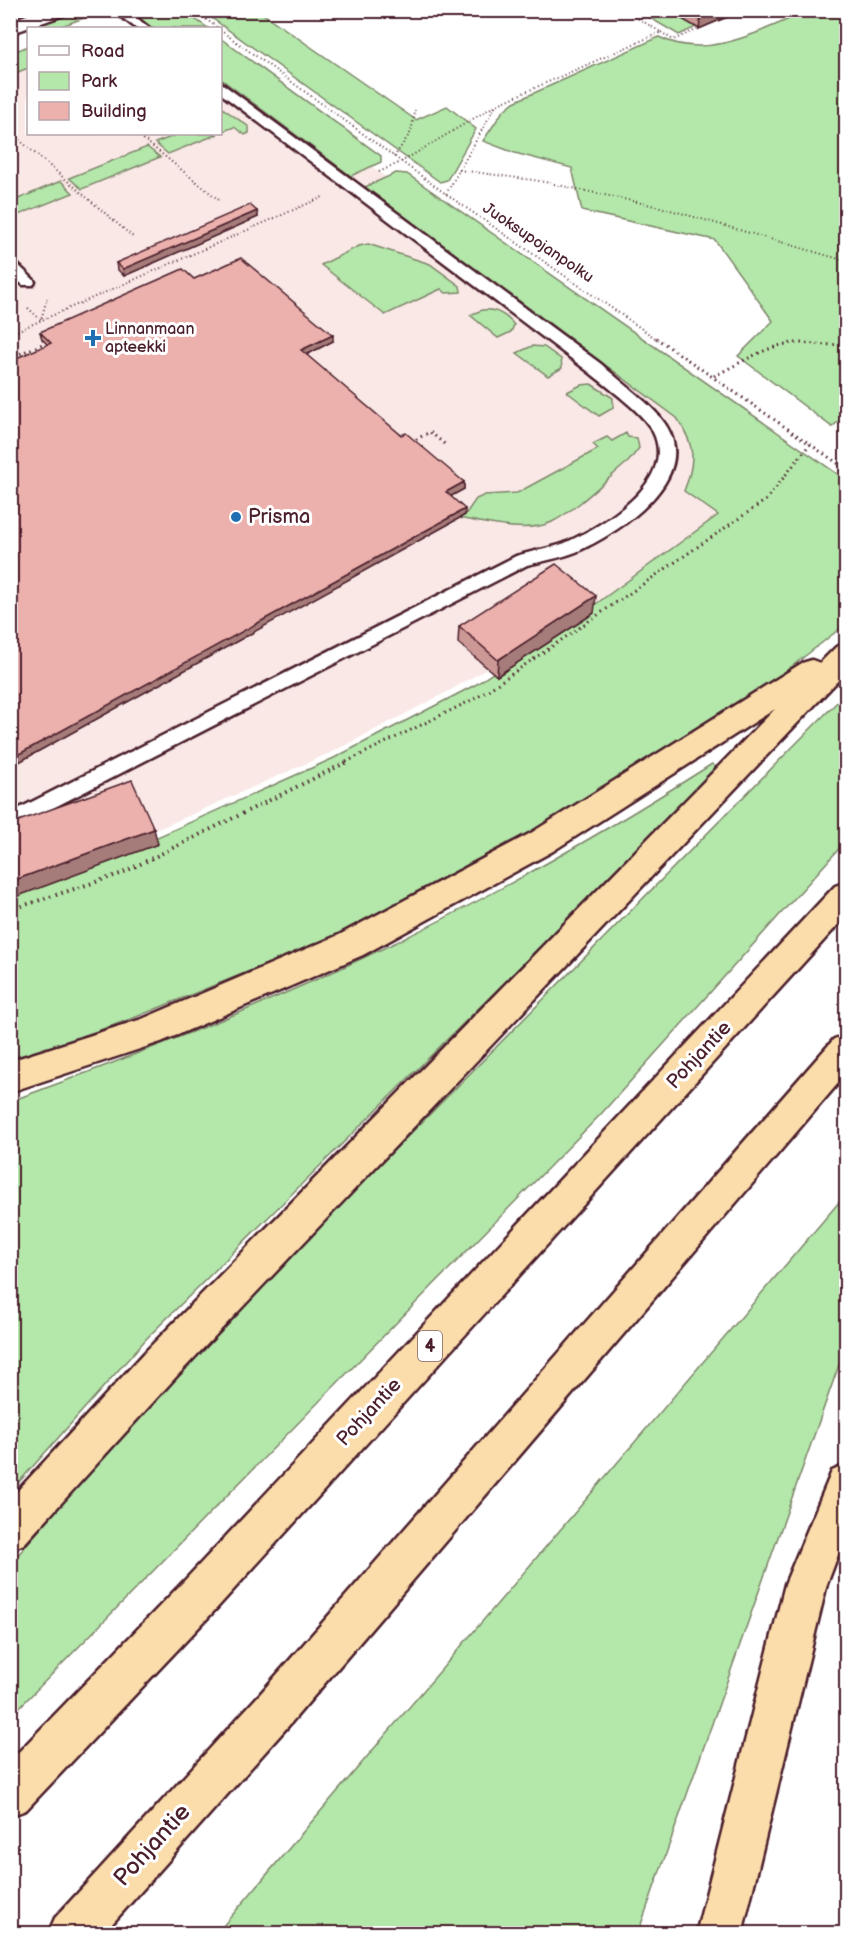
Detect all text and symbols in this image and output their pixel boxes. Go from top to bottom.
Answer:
legend [27,27,222,135]
text: Road [81,41,125,62]
text: Park [81,71,117,92]
text: Building [81,101,147,122]
street label: Juoksupojanpolku [479,199,597,287]
place label: Linnanmaan apteekki [105,320,194,357]
marker: Linnanmaan apteekki [86,331,100,345]
place label: Prisma [248,505,310,529]
marker: Prisma [229,510,243,524]
street label: Pohjantie [661,1016,737,1094]
road number: 4 [418,1331,442,1361]
street label: Pohjantie [331,1373,407,1451]
street label: Pohjantie [107,1798,197,1892]

